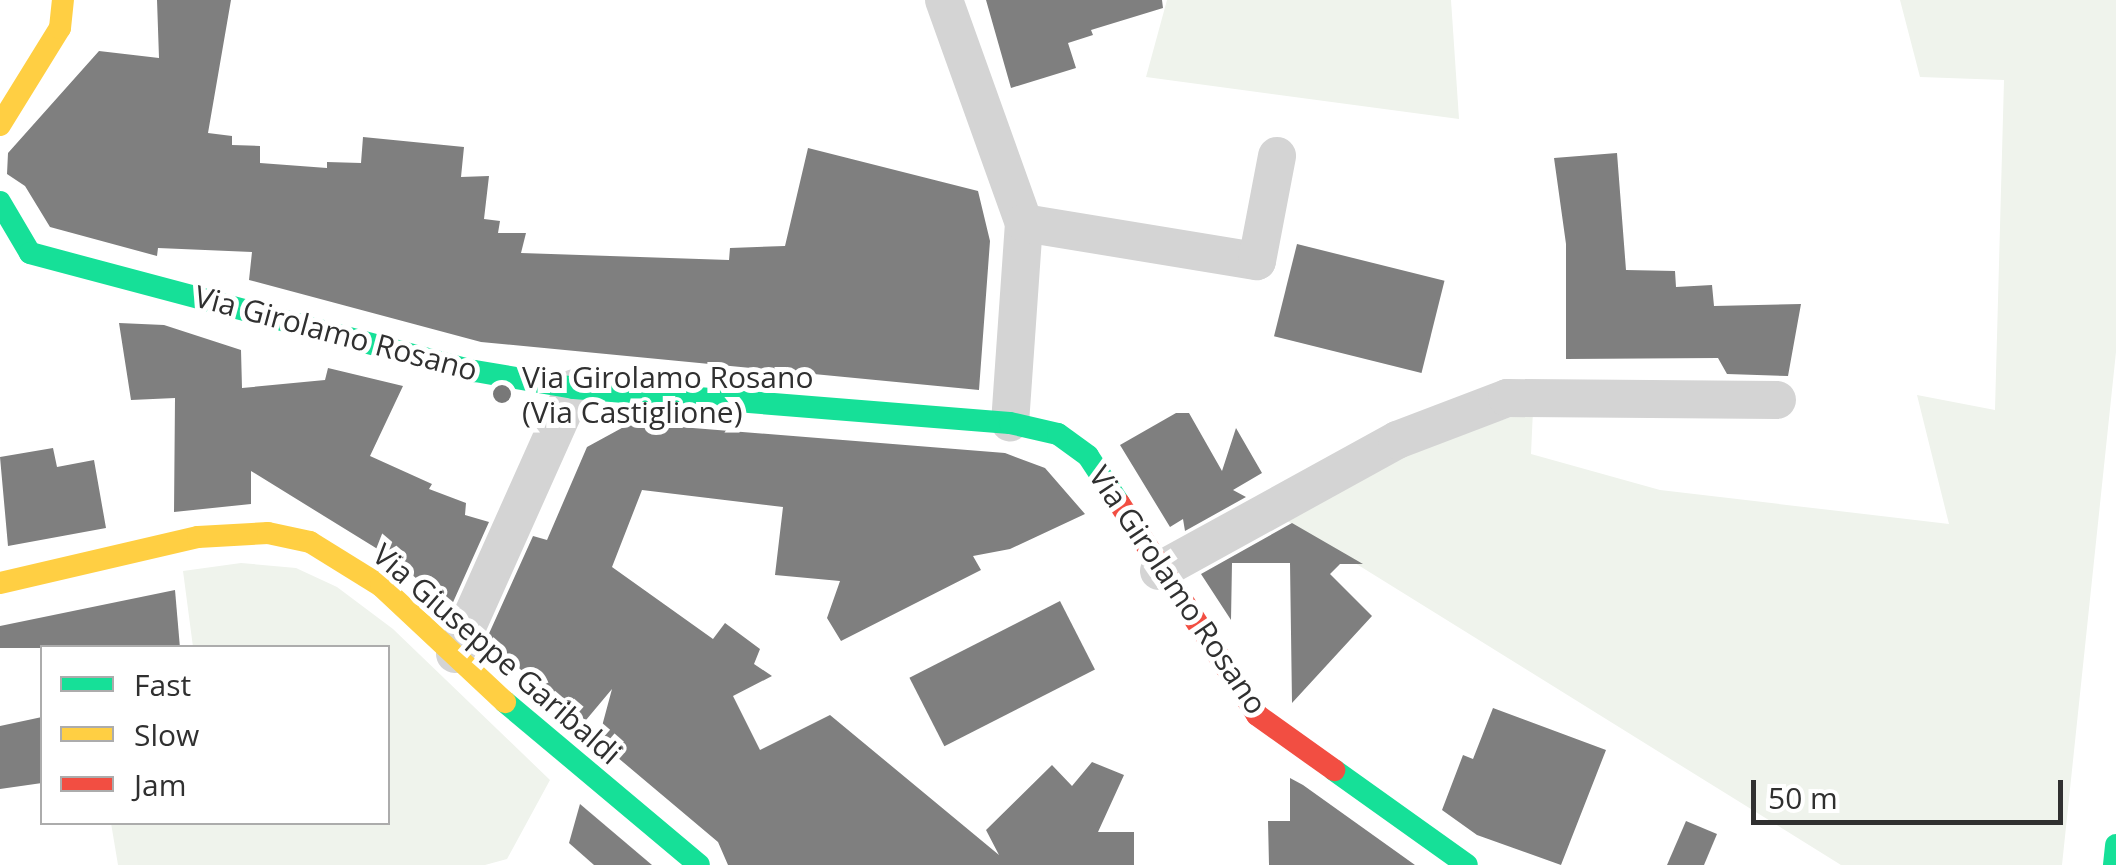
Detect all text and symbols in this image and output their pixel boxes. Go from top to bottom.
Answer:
street label: Via Girolamo Rosano [191,278,481,388]
place label: Via Girolamo Rosano (Via Castiglione) [522,359,813,430]
marker: Via Girolamo Rosano (Via Castiglione) [491,383,513,405]
street label: Via Girolamo Rosano [1082,459,1274,721]
street label: Via Giuseppe Garibaldi [366,536,628,772]
legend [40,645,390,825]
text: Fast [134,664,191,705]
text: Slow [134,714,199,755]
scale bar [1756,760,2068,822]
text: Jam [134,764,187,805]
text: 50 m [1768,777,1838,818]

